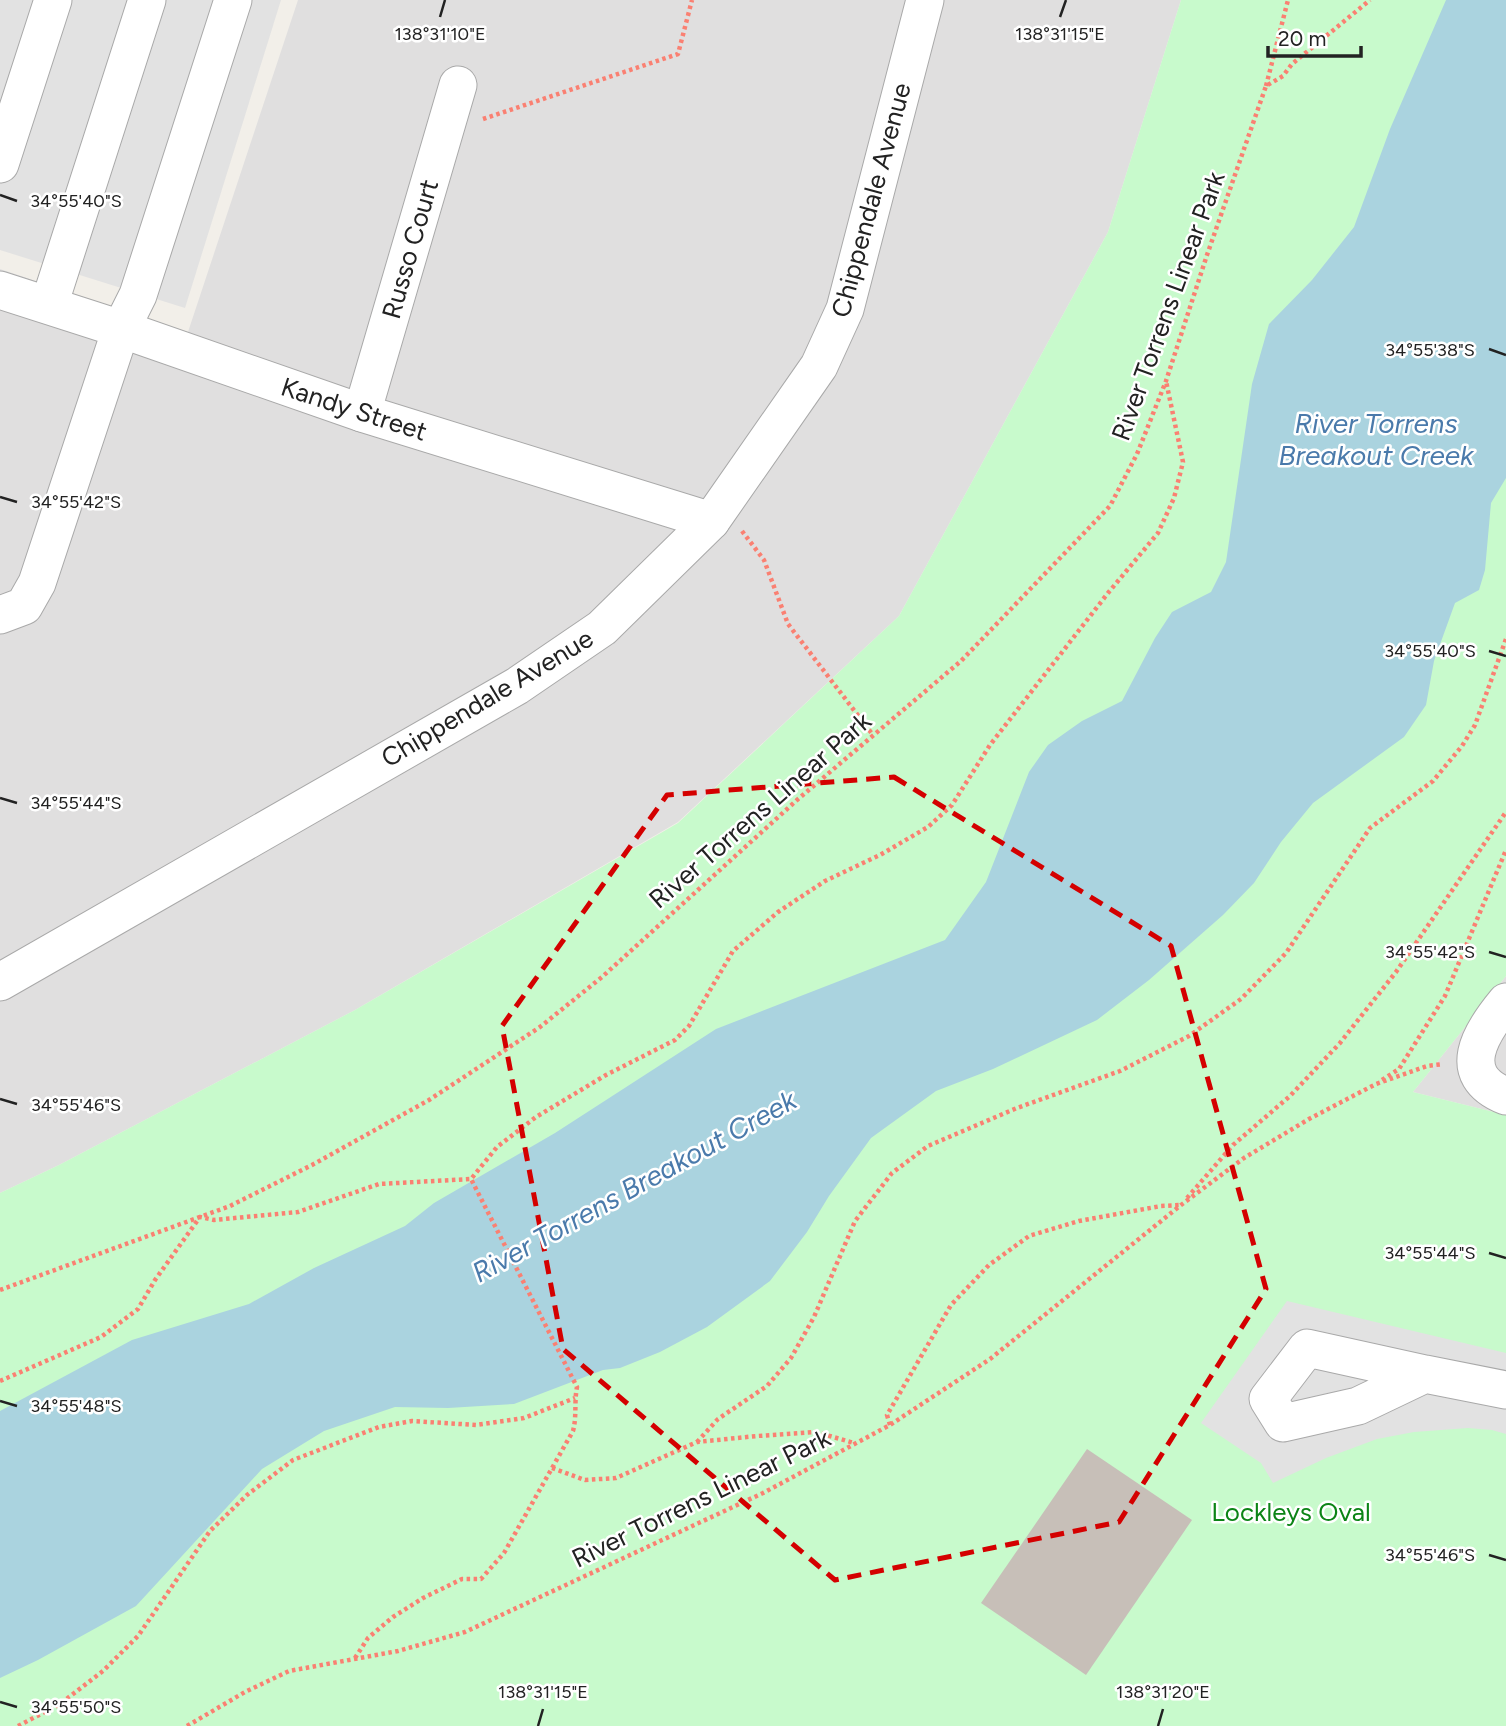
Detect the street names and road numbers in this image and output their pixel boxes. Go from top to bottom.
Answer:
street label: Chippendale Avenue [824,79,918,321]
street label: River Torrens Linear Park [1104,167,1232,445]
street label: Russo Court [375,175,445,322]
street label: Kandy Street [277,370,431,448]
street label: Chippendale Avenue [375,622,599,774]
street label: River Torrens Linear Park [642,705,878,915]
street label: River Torrens Linear Park [566,1421,836,1575]

